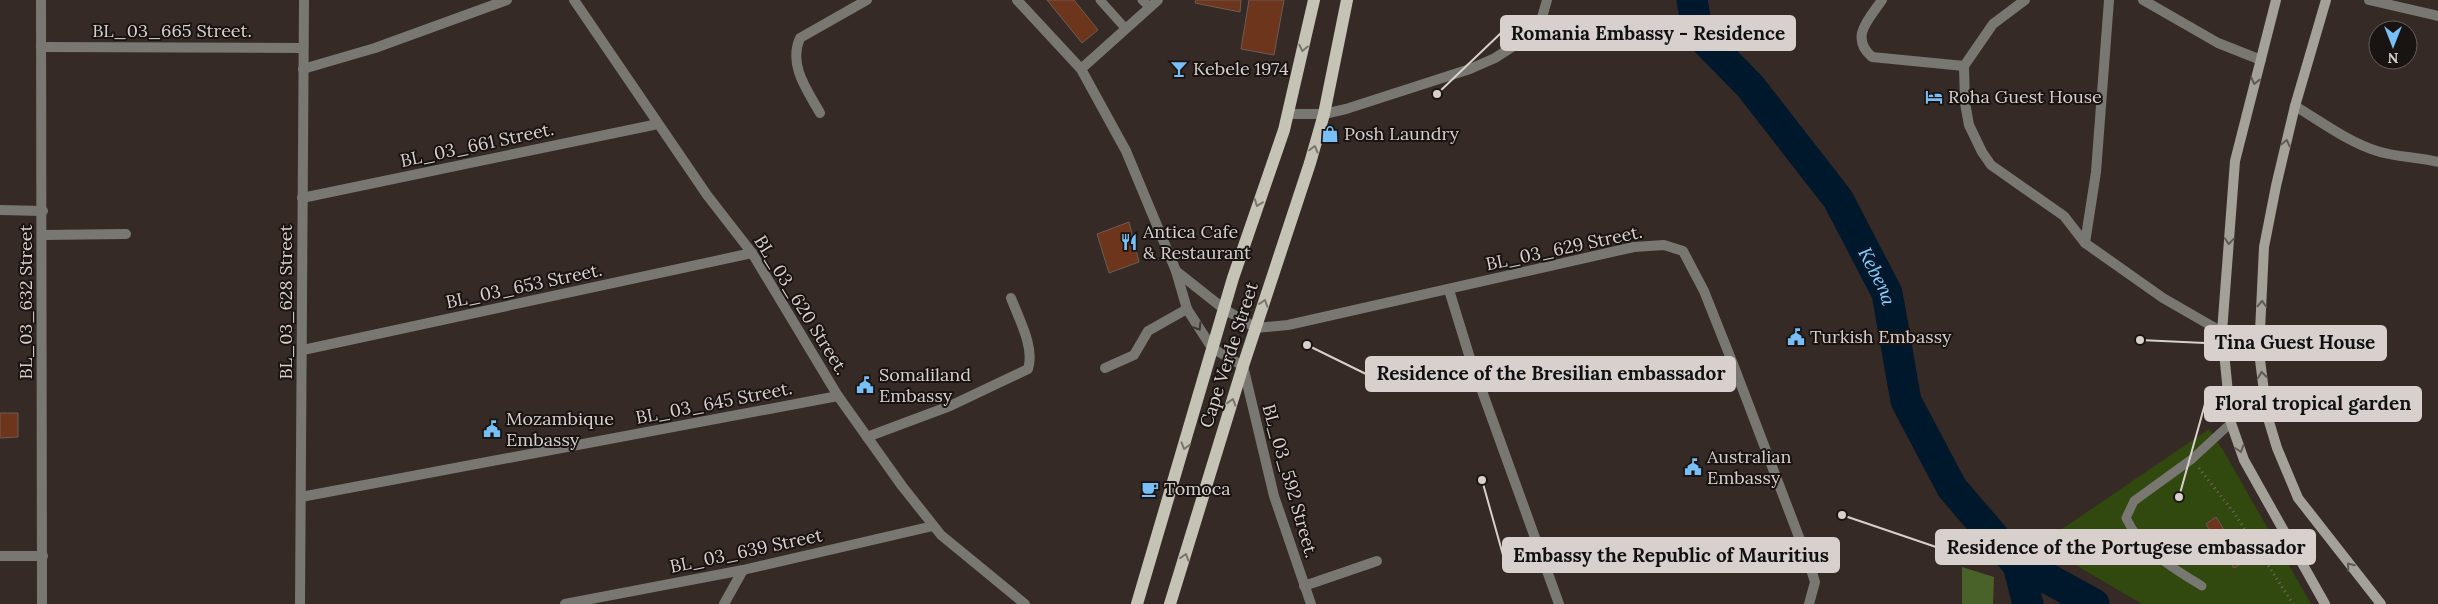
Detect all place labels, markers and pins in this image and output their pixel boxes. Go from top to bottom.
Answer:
callout: Romania Embassy - Residence [1501,16,1795,50]
place label: Kebele 1974 [1193,57,1289,80]
bar icon: Kebele 1974 [1169,59,1189,79]
place label: Roha Guest House [1948,85,2102,108]
hotel icon: Roha Guest House [1924,87,1944,107]
place label: Posh Laundry [1344,122,1460,145]
shop icon: Posh Laundry [1320,124,1340,144]
place label: Antica Cafe & Restaurant [1142,220,1251,264]
restaurant icon: Antica Cafe & Restaurant [1119,232,1139,252]
place label: Turkish Embassy [1810,325,1952,348]
callout: Tina Guest House [2205,326,2386,360]
public building icon: Turkish Embassy [1786,327,1806,347]
callout: Residence of the Bresilian embassador [1366,357,1735,391]
place label: Somaliland Embassy [879,363,971,407]
public building icon: Somaliland Embassy [855,375,875,395]
callout: Floral tropical garden [2205,387,2421,421]
place label: Mozambique Embassy [506,407,614,451]
public building icon: Mozambique Embassy [482,419,502,439]
place label: Australian Embassy [1706,445,1792,489]
public building icon: Australian Embassy [1683,457,1703,477]
place label: Tomoca [1164,477,1231,500]
cafe icon: Tomoca [1140,479,1160,499]
callout: Residence of the Portugese embassador [1936,530,2315,564]
callout: Embassy the Republic of Mauritius [1503,538,1839,572]

